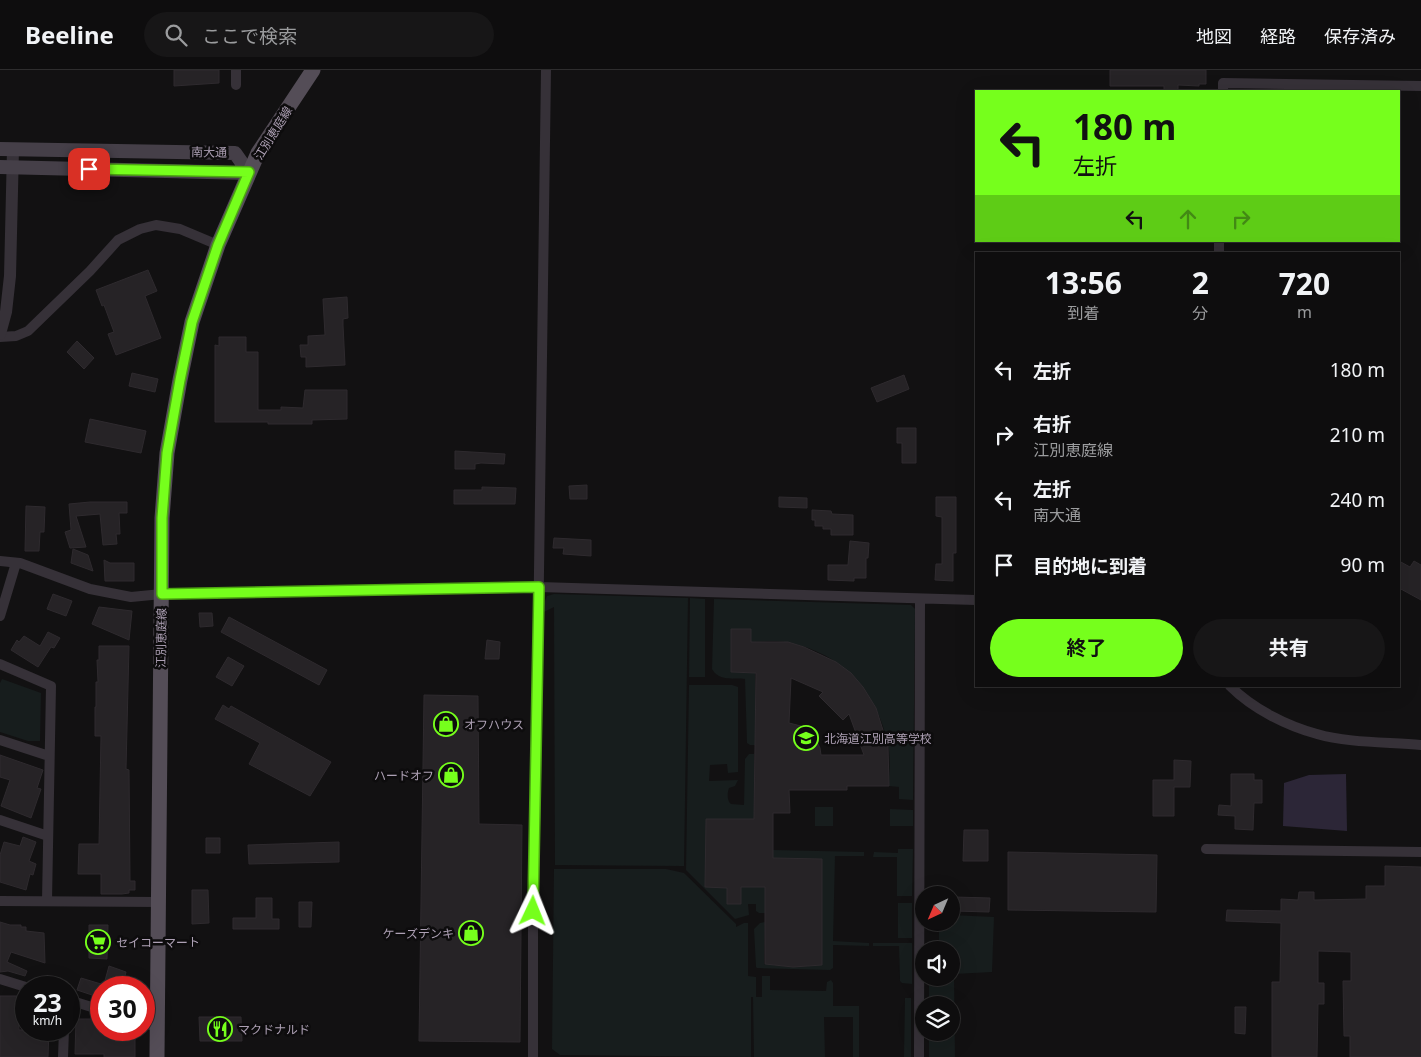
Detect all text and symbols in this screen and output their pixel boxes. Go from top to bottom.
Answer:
search box [144,12,494,57]
text: Beeline [25,18,114,51]
icon: search [162,21,190,49]
text: ここで検索 [202,23,297,49]
text: 地図 [1196,24,1232,48]
text: 経路 [1260,24,1296,48]
text: 保存済み [1324,24,1396,48]
street label: 江別恵庭線 [250,103,296,163]
text: 180 m [1073,103,1176,150]
icon: left [990,110,1055,175]
street label: 南大通 [191,143,227,161]
pin [68,148,110,190]
text: 左折 [1073,150,1117,180]
icon: arrive [75,155,103,183]
icon: left [1121,205,1149,233]
icon: ahead [1174,205,1202,233]
icon: right [1227,205,1255,233]
text: 13:56 [1045,262,1122,303]
text: 2 [1192,262,1209,303]
text: 720 [1279,263,1330,304]
text: m [1297,301,1312,323]
text: 到着 [1067,302,1099,324]
text: 分 [1192,302,1208,324]
icon: left [990,356,1018,384]
text: 180 m [1330,357,1385,383]
text: 左折 [1033,358,1071,384]
text: 右折 [1033,411,1071,437]
icon: right [990,421,1018,449]
text: 210 m [1330,422,1385,448]
text: 江別恵庭線 [1033,439,1113,461]
text: 左折 [1033,476,1071,502]
icon: left [990,486,1018,514]
text: 240 m [1330,487,1385,513]
text: 南大通 [1033,504,1081,526]
icon: arrive [990,551,1018,579]
text: 90 m [1341,552,1385,578]
text: 目的地に到着 [1033,553,1147,579]
street label: 江別恵庭線 [152,608,170,668]
button: 終了 [990,619,1183,677]
button: 共有 [1193,619,1385,677]
shop icon: オフハウス [433,711,459,737]
place label: オフハウス [464,716,524,733]
school or university icon: 北海道江別高等学校 [793,725,819,751]
place label: 北海道江別高等学校 [824,730,932,747]
shop icon: ハードオフ [438,762,464,788]
place label: ハードオフ [374,767,434,784]
position arrow [506,884,558,936]
north arrow [915,886,960,931]
map controls [915,886,960,1041]
shop icon: ケーズデンキ [458,920,484,946]
place label: ケーズデンキ [383,925,454,942]
supermarket icon: セイコーマート [85,929,111,955]
place label: セイコーマート [116,934,200,951]
button: sound [915,941,960,986]
speed limit sign: 30 [90,976,155,1041]
text: 23 [33,985,62,1019]
button: layers [915,996,960,1041]
text: km/h [33,1012,62,1029]
restaurant icon: マクドナルド [207,1016,233,1042]
place label: マクドナルド [238,1021,310,1038]

